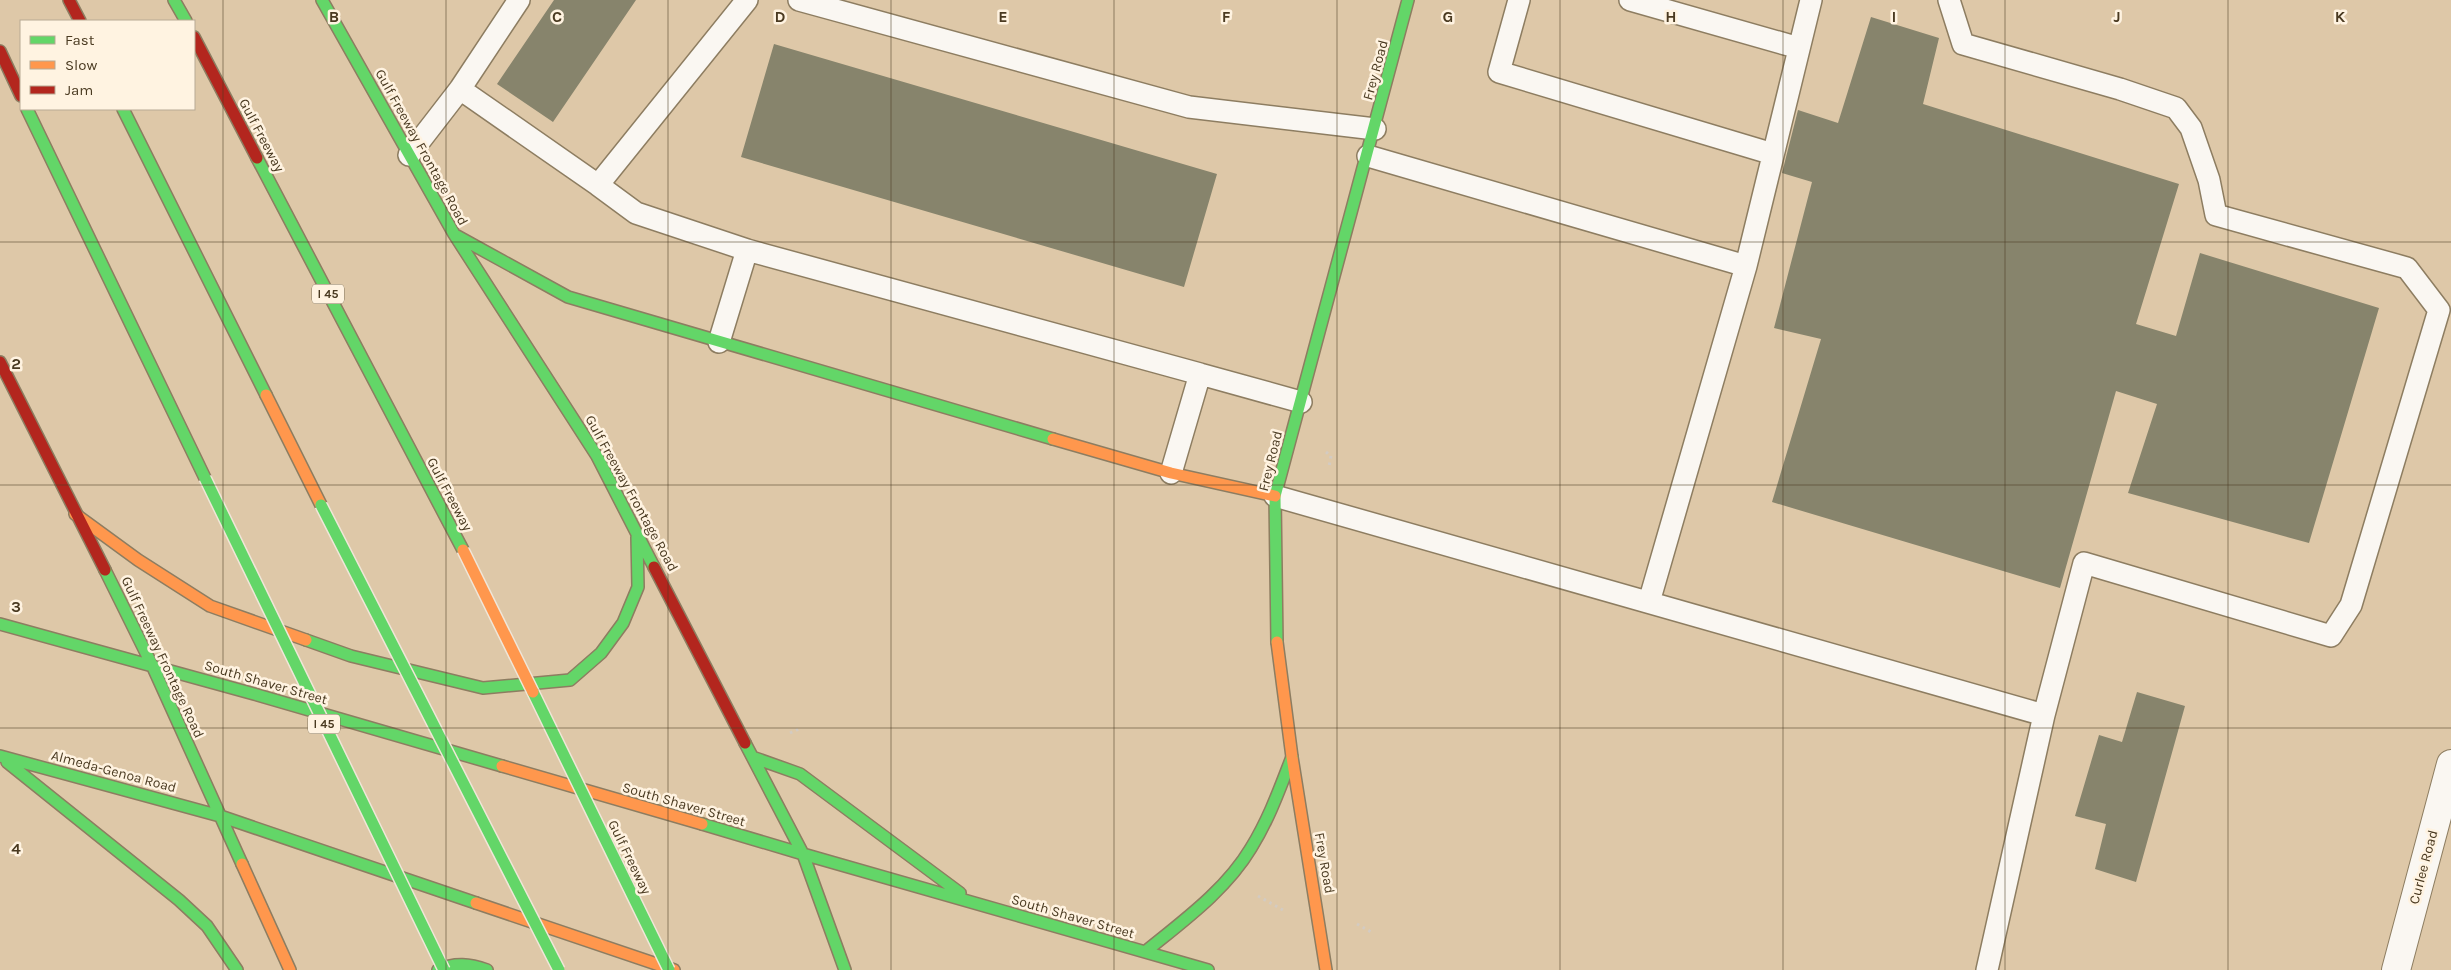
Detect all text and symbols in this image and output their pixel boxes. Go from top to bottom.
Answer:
text: B [329,7,339,26]
text: C [552,7,562,26]
text: D [775,7,786,26]
text: E [998,7,1008,26]
text: F [1222,7,1231,26]
text: G [1443,7,1453,26]
text: H [1665,7,1677,26]
text: I [1892,7,1896,26]
text: J [2113,7,2121,26]
text: K [2335,7,2346,26]
legend [20,20,195,110]
text: Fast [65,31,95,49]
street label: Frey Road [1359,38,1392,102]
text: Slow [65,56,97,74]
street label: Gulf Freeway Frontage Road [371,66,472,228]
text: Jam [65,81,93,99]
street label: Gulf Freeway [235,96,288,175]
road number: I 45 [312,284,344,304]
text: 2 [11,354,21,373]
street label: Gulf Freeway Frontage Road [581,412,682,574]
street label: Frey Road [1255,429,1286,493]
street label: Gulf Freeway [423,455,476,534]
street label: Gulf Freeway Frontage Road [118,574,207,741]
text: 3 [11,597,21,616]
street label: South Shaver Street [202,657,329,708]
road number: I 45 [308,714,340,734]
street label: Almeda-Genoa Road [50,747,178,796]
street label: South Shaver Street [620,779,747,830]
street label: Gulf Freeway [604,817,655,898]
street label: Curlee Road [2405,828,2442,906]
street label: Frey Road [1311,831,1338,895]
text: 4 [11,839,21,858]
street label: South Shaver Street [1009,891,1136,942]

